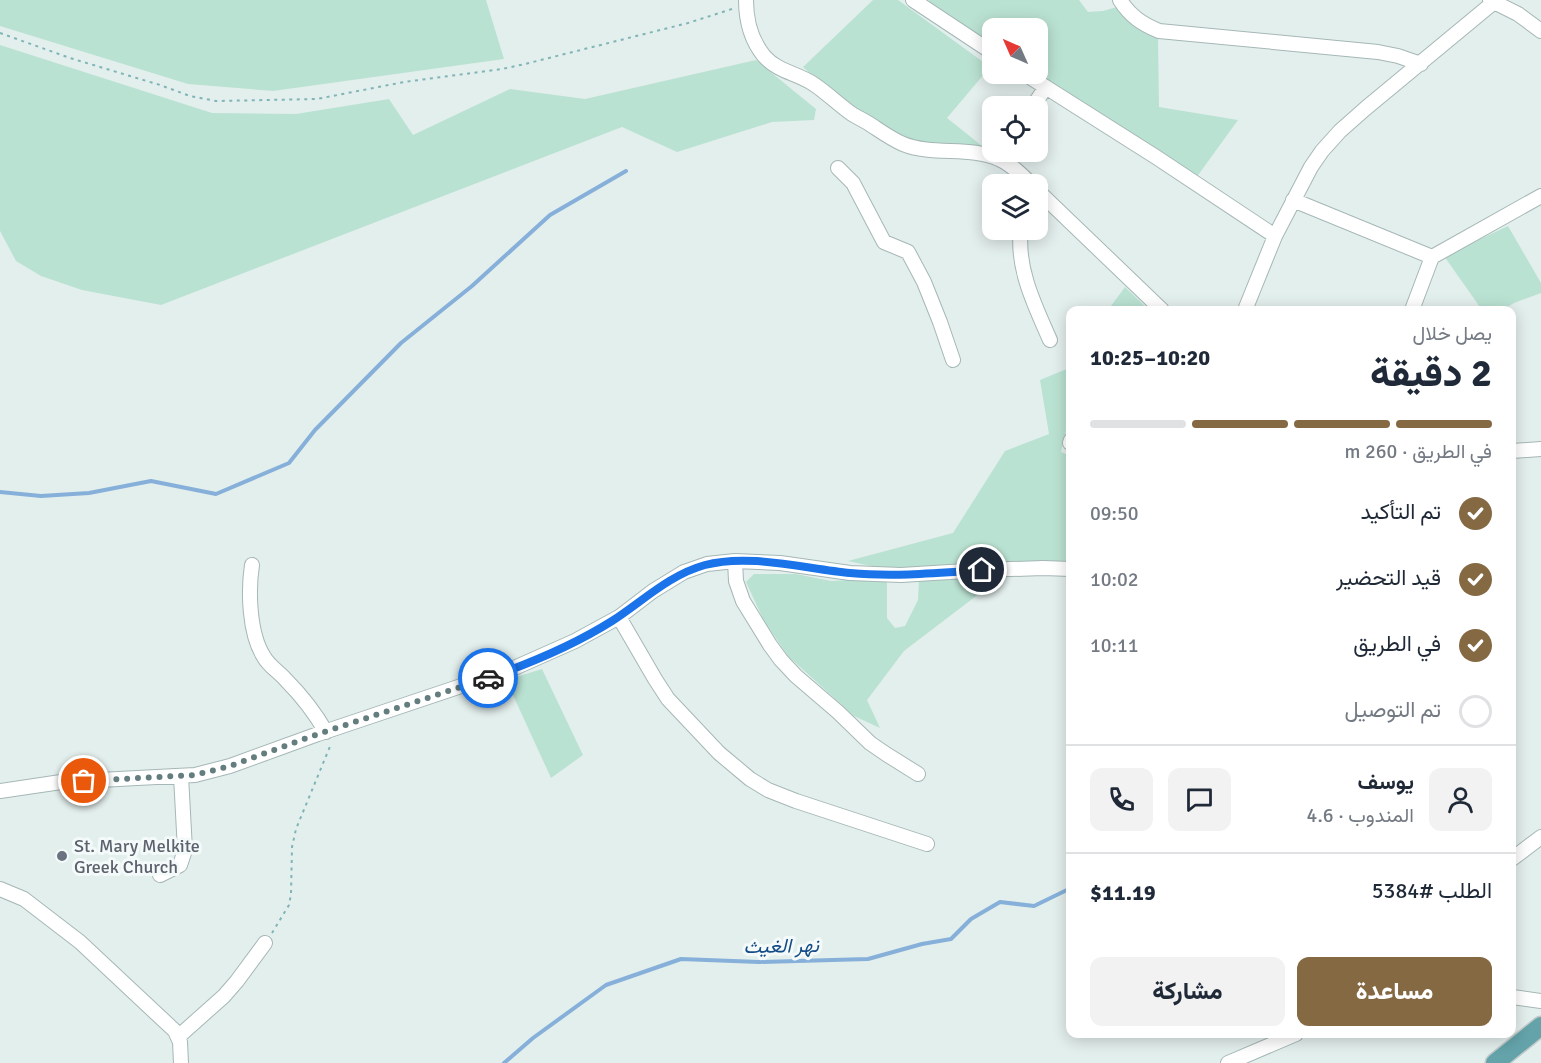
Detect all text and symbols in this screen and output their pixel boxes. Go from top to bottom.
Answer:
north arrow [982,18,1048,84]
map controls [982,18,1048,240]
button: locate [982,96,1048,162]
button: layers [982,174,1048,240]
text: يصل خلال [1413,321,1492,346]
text: 10:20–10:25 [1090,344,1210,371]
text: 2 دقيقة [1370,349,1492,397]
text: في الطريق · 260 m [1345,439,1492,464]
icon: check [1459,497,1492,530]
text: تم التأكيد [1360,498,1441,525]
text: 09:50 [1090,501,1139,526]
pin [956,544,1007,595]
icon: home [965,553,998,586]
icon: check [1459,563,1492,596]
text: قيد التحضير [1336,564,1441,591]
text: 10:02 [1090,567,1139,592]
icon: check [1459,629,1492,662]
text: في الطريق [1353,630,1441,657]
text: 10:11 [1090,633,1139,658]
courier [458,648,518,708]
icon: car [472,662,505,695]
text: تم التوصيل [1344,696,1441,723]
pin [58,755,109,806]
icon: bag [67,764,100,797]
button: phone [1090,768,1153,831]
button: chat [1168,768,1231,831]
text: يوسف [1358,768,1414,795]
button: person [1429,768,1492,831]
text: المندوب · 4.6 [1307,803,1414,828]
place label: St. Mary Melkite Greek Church [74,835,200,878]
marker: St. Mary Melkite Greek Church [55,849,69,863]
text: الطلب #5384 [1372,877,1492,904]
text: $11.19 [1090,879,1156,906]
water label: نهر الغيث [743,933,820,959]
button: مشاركة [1090,957,1285,1026]
button: مساعدة [1297,957,1492,1026]

